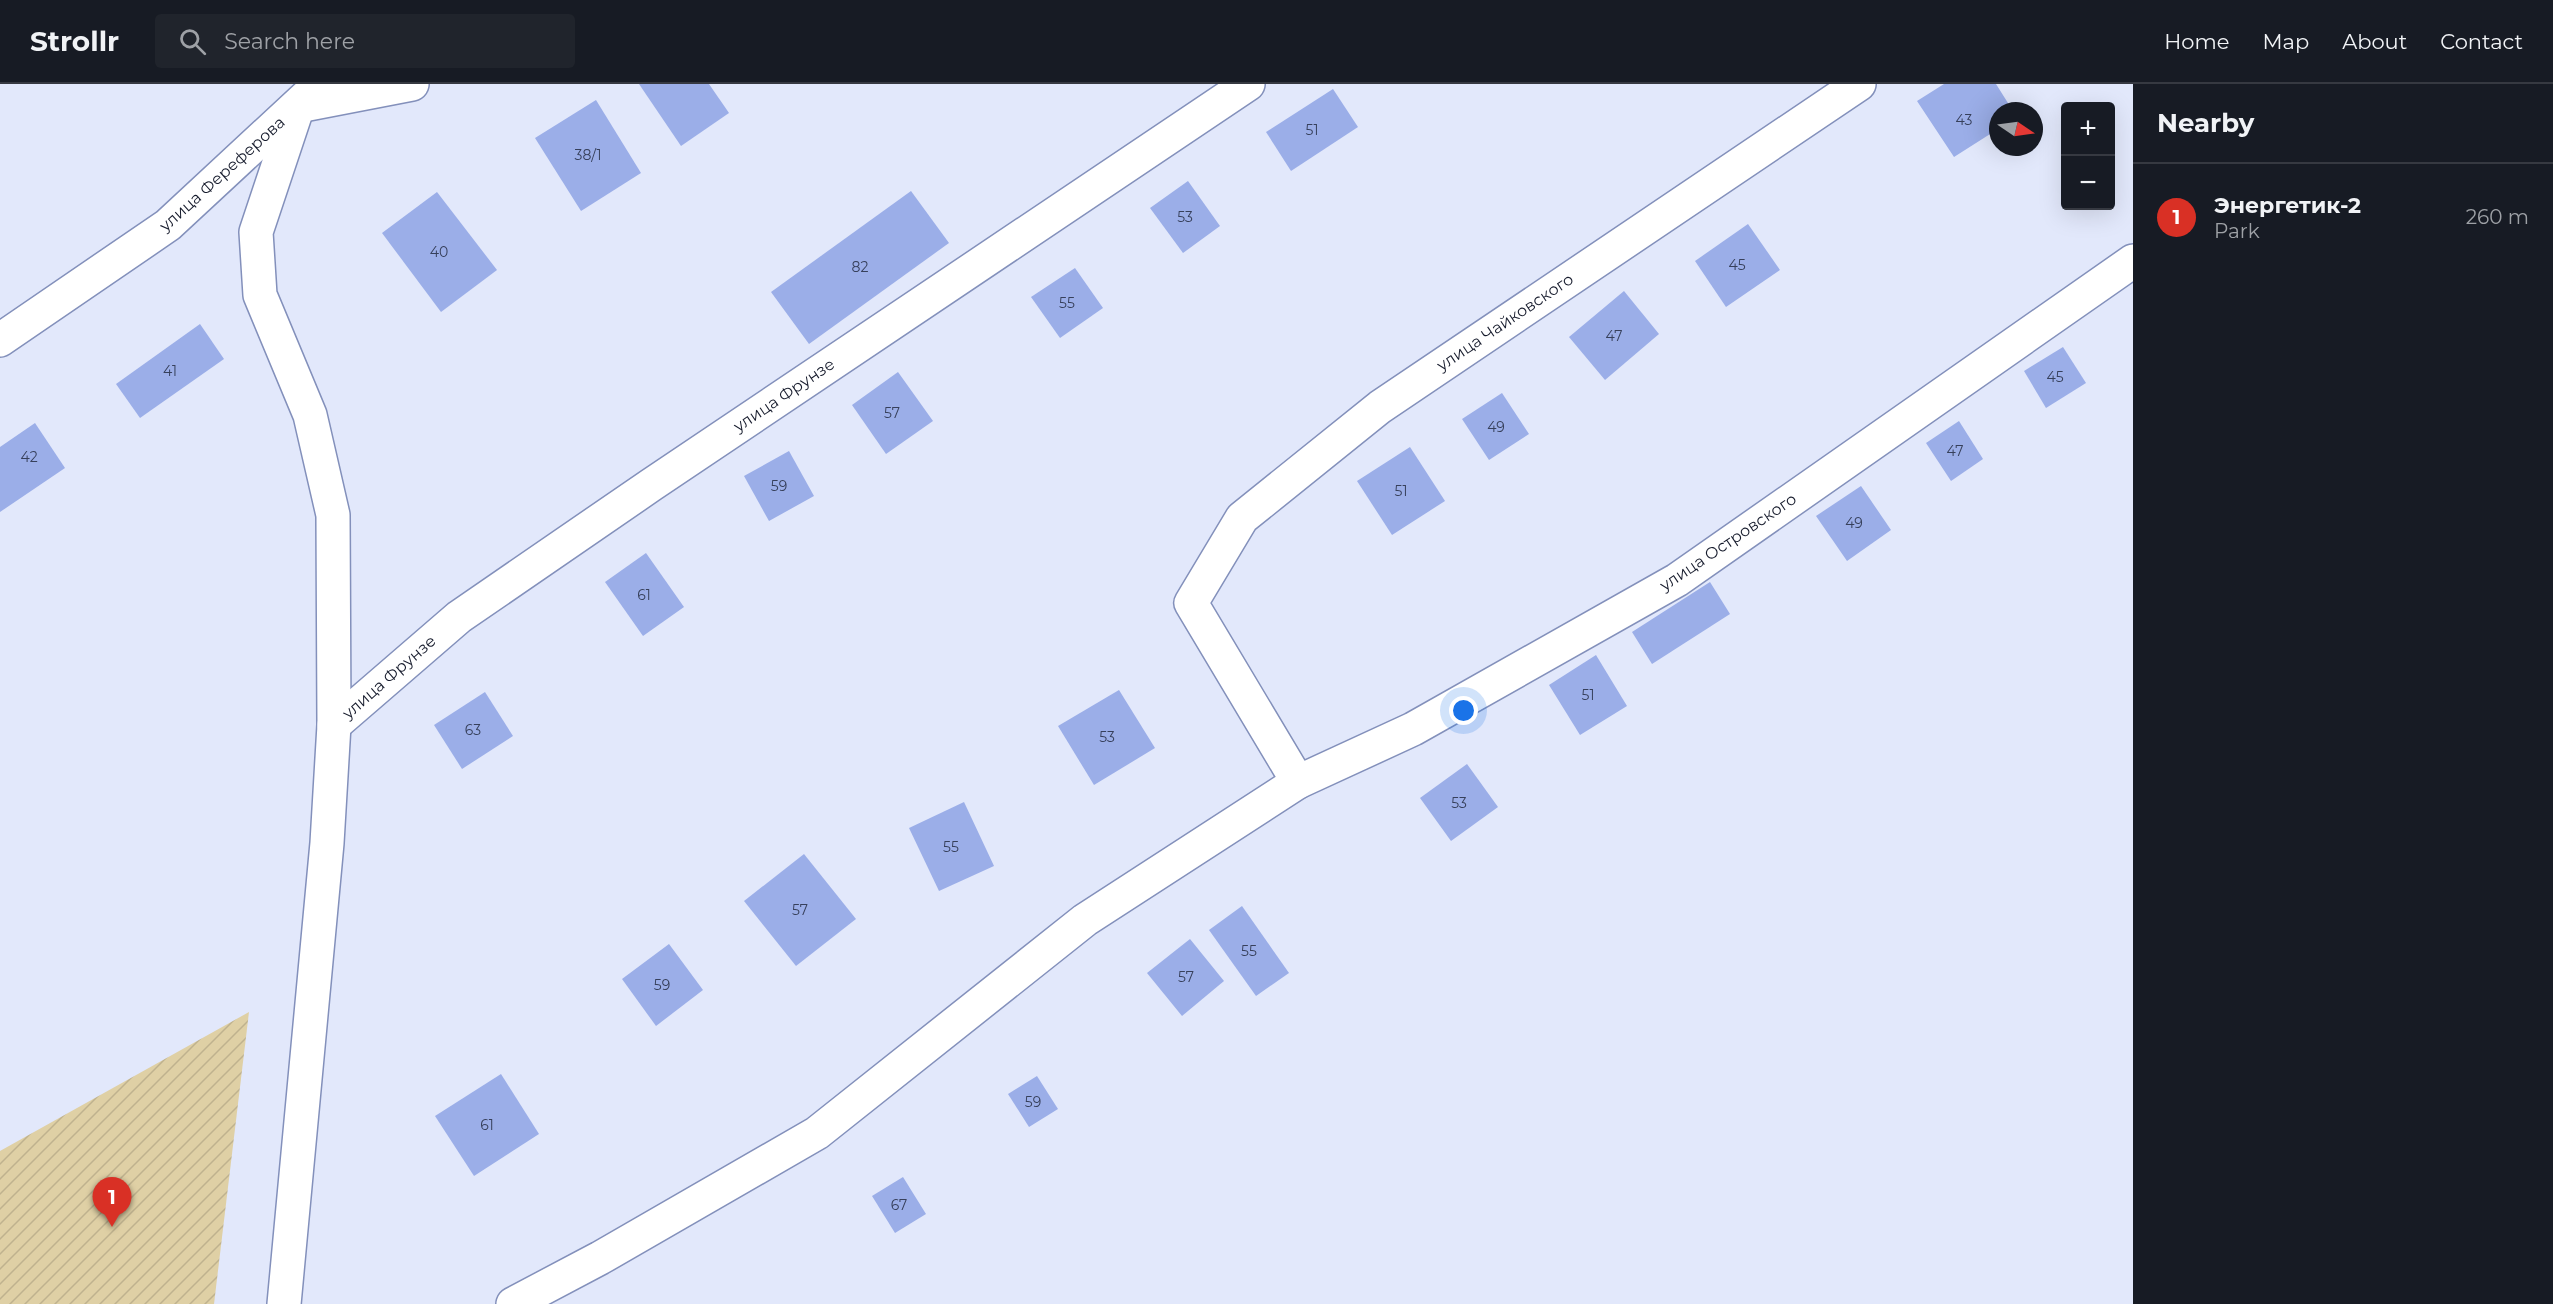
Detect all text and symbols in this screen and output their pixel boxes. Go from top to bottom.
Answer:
search box [155,14,575,68]
text: Strollr [30,24,119,58]
icon: search [176,25,209,58]
text: Search here [224,28,355,55]
text: Home [2164,29,2229,54]
text: Map [2262,29,2309,54]
text: About [2342,29,2407,54]
text: Contact [2440,29,2523,54]
north arrow [1989,102,2043,156]
map controls [2061,102,2115,210]
button: + [2061,102,2115,156]
text: Nearby [2157,107,2254,139]
house number: 43 [1956,111,1973,129]
street label: улица Фереферова [155,113,289,236]
house number: 51 [1306,121,1318,139]
house number: 38/1 [575,146,602,164]
button: − [2061,156,2115,210]
text: Энергетик-2 [2214,192,2361,219]
text: 1 [2173,205,2180,229]
text: 260 m [2466,205,2529,229]
house number: 53 [1177,208,1193,226]
text: Park [2214,219,2260,243]
house number: 40 [430,243,448,261]
house number: 45 [1728,256,1746,274]
house number: 82 [852,258,868,276]
street label: улица Чайковского [1432,269,1577,375]
house number: 55 [1059,294,1075,312]
house number: 47 [1606,327,1622,345]
street label: улица Фрунзе [729,354,838,436]
house number: 41 [163,362,177,380]
house number: 45 [2046,368,2064,386]
house number: 57 [884,404,900,422]
house number: 49 [1487,418,1505,436]
house number: 47 [1947,442,1963,460]
house number: 42 [20,448,38,466]
house number: 59 [771,477,787,495]
house number: 51 [1395,482,1407,500]
street label: улица Островского [1655,489,1800,595]
house number: 49 [1845,514,1863,532]
house number: 61 [637,586,651,604]
street label: улица Фрунзе [338,631,440,723]
house number: 51 [1582,686,1594,704]
your location [1449,696,1478,725]
house number: 63 [465,721,481,739]
house number: 53 [1099,728,1115,746]
house number: 53 [1451,794,1467,812]
house number: 55 [943,838,959,856]
house number: 57 [792,901,808,919]
house number: 55 [1241,942,1257,960]
house number: 57 [1178,968,1194,986]
house number: 59 [654,976,670,994]
house number: 59 [1025,1093,1041,1111]
house number: 61 [480,1116,494,1134]
pin: 1 [92,1178,132,1227]
house number: 67 [891,1196,907,1214]

